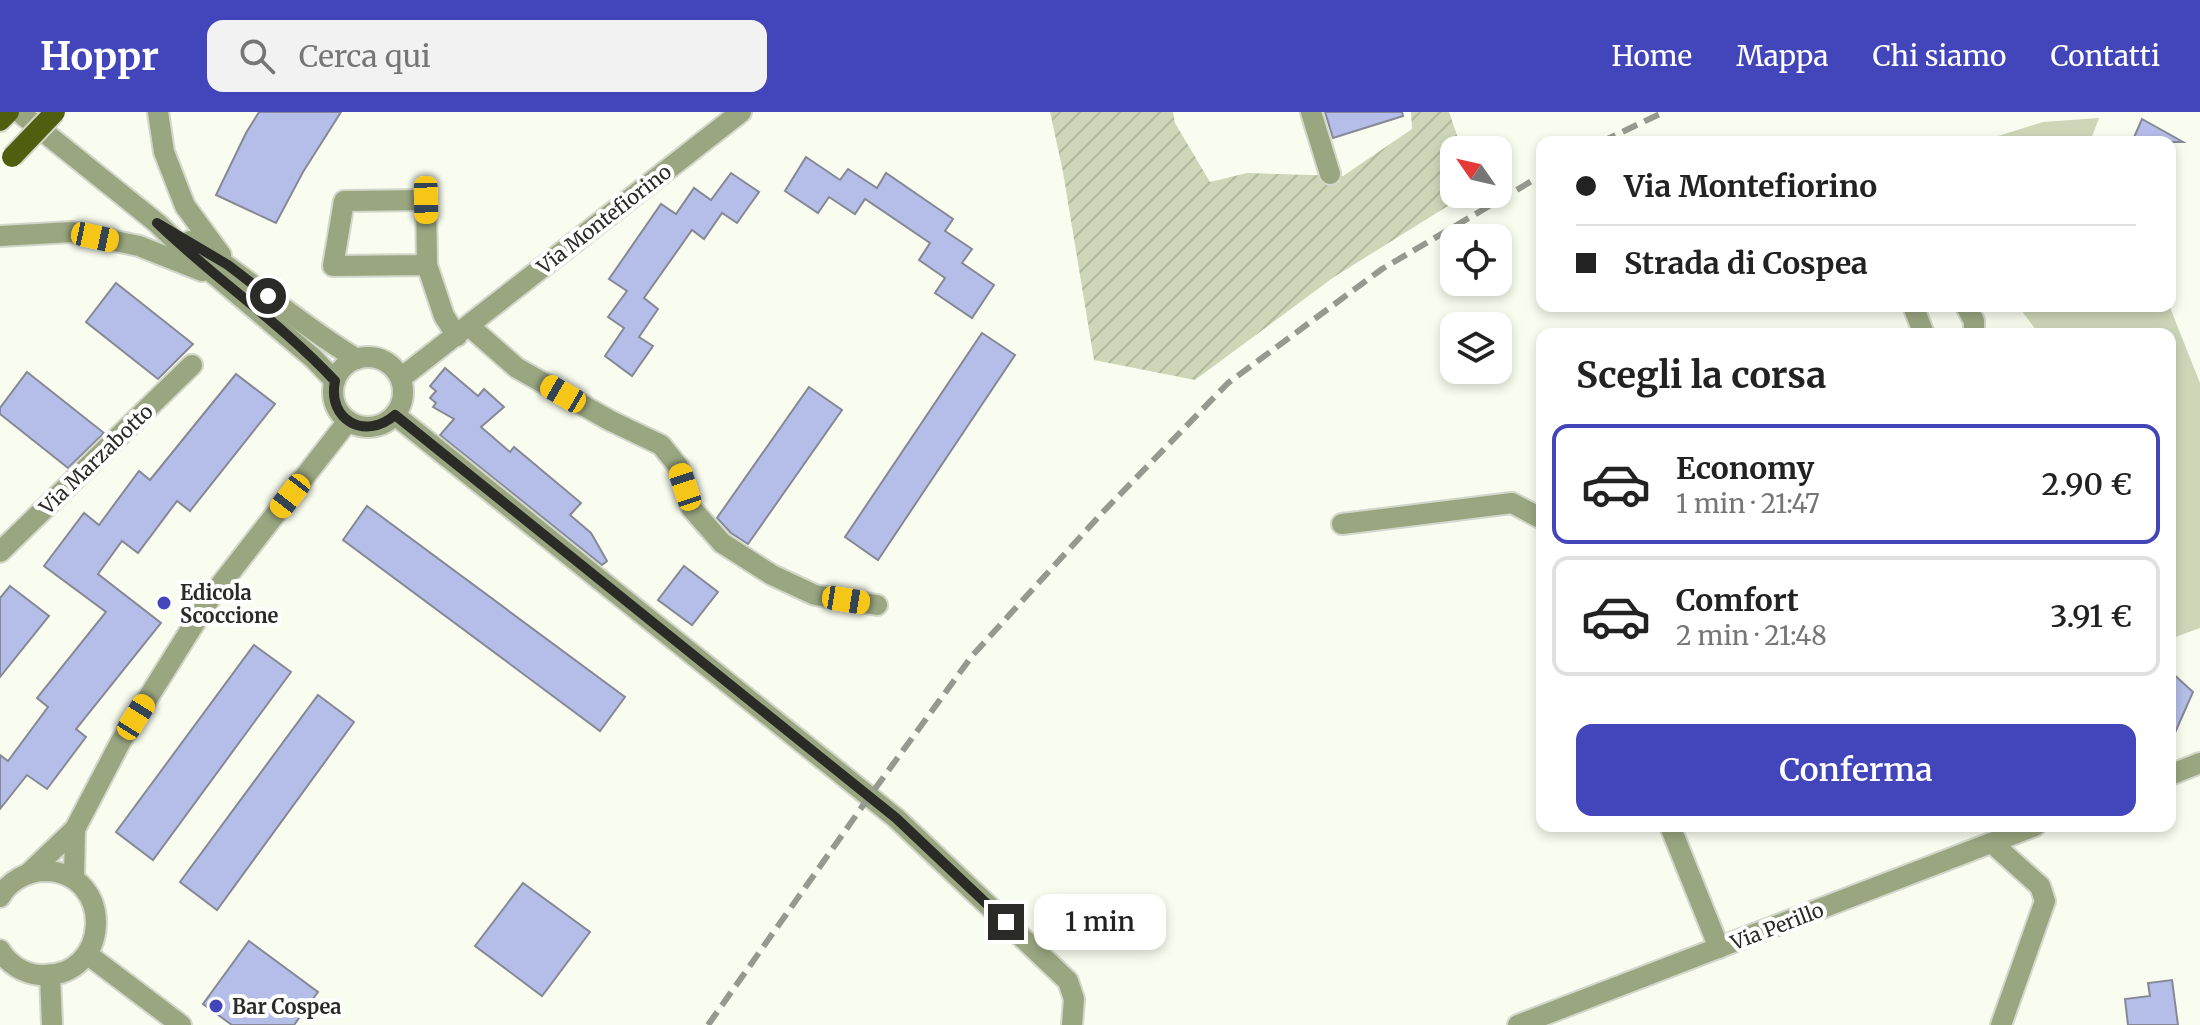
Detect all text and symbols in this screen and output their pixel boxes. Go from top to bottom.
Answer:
search box [207,20,767,92]
text: Hoppr [40,33,159,80]
icon: search [235,34,279,78]
text: Cerca qui [299,37,431,75]
text: Home [1611,38,1692,74]
text: Mappa [1736,38,1828,74]
text: Chi siamo [1872,38,2006,74]
text: Contatti [2050,38,2160,74]
north arrow [1440,136,1512,208]
map controls [1440,136,1512,384]
street label: Via Montefiorino [531,159,676,280]
text: Via Montefiorino [1624,167,1877,205]
car [414,176,438,224]
car [69,220,121,254]
button: locate [1440,224,1512,296]
text: Strada di Cospea [1624,244,1868,282]
route start [250,278,286,314]
button: layers [1440,312,1512,384]
text: Scegli la corsa [1576,353,1826,398]
car [536,372,590,416]
street label: Via Marzabotto [33,398,158,520]
icon: car [1580,448,1652,520]
text: Economy [1676,449,1814,487]
car [666,460,704,514]
text: 2.90 € [2042,465,2132,503]
car [266,470,314,522]
text: 1 min · 21:47 [1676,487,1820,520]
place label: Edicola Scoccione [180,580,279,628]
icon: car [1580,580,1652,652]
text: Comfort [1676,581,1799,619]
car [820,584,872,616]
marker: Edicola Scoccione [155,594,173,612]
text: 3.91 € [2050,597,2132,635]
text: 2 min · 21:48 [1676,619,1827,652]
car [113,690,159,744]
button: Conferma [1576,724,2136,816]
callout: 1 min [1034,894,1166,950]
street label: Via Perillo [1726,897,1827,956]
route end [988,904,1024,940]
text: 1 min [1065,905,1135,938]
place label: Bar Cospea [232,994,342,1019]
marker: Bar Cospea [207,997,225,1015]

